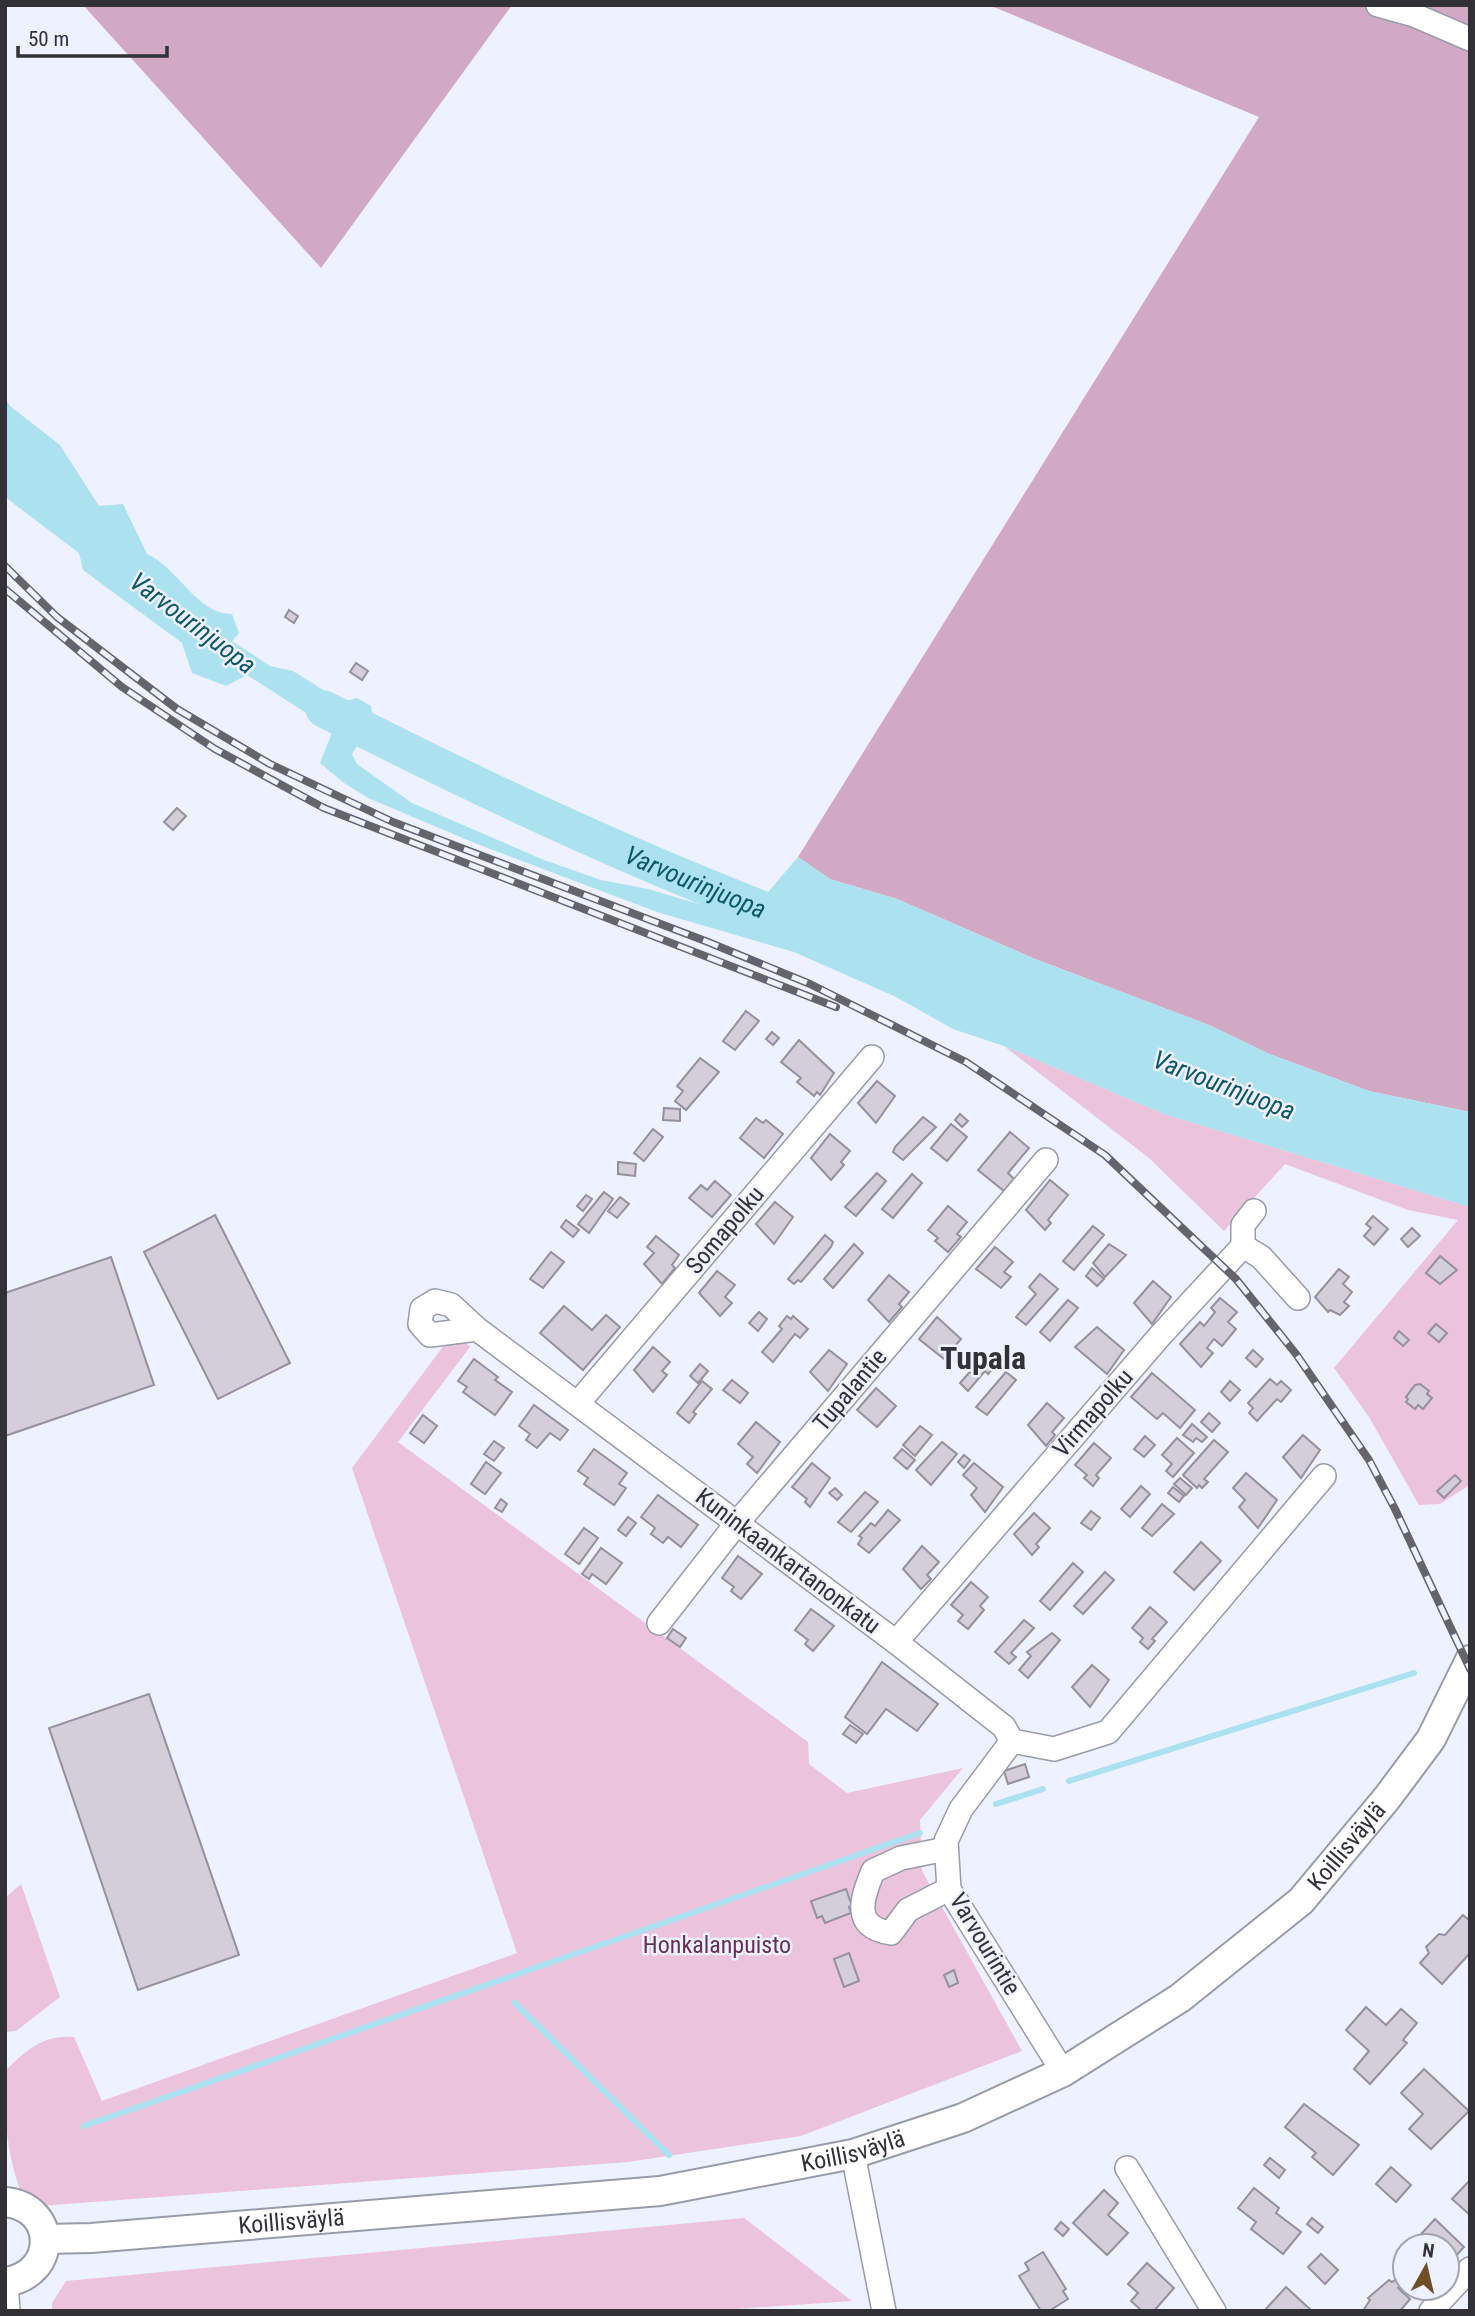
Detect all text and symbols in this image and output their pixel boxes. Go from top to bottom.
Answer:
scale bar [18,14,166,58]
text: 50 m [28,27,69,51]
water label: Varvourinjuopa [124,566,262,680]
water label: Varvourinjuopa [620,840,770,924]
water label: Varvourinjuopa [1149,1044,1299,1126]
street label: Somapolku [680,1180,770,1280]
district label: Tupala [940,1339,1026,1377]
street label: Tupalantie [808,1343,892,1437]
street label: Virmapolku [1047,1363,1139,1463]
street label: Kuninkaankartanonkatu [690,1482,886,1640]
street label: Koillisväylä [1302,1797,1391,1896]
street label: Varvourintie [944,1888,1026,2000]
park label: Honkalanpuisto [643,1931,791,1959]
street label: Koillisväylä [799,2124,908,2178]
street label: Koillisväylä [237,2203,345,2240]
north arrow [1391,2232,1461,2302]
text: N [1421,2238,1436,2263]

